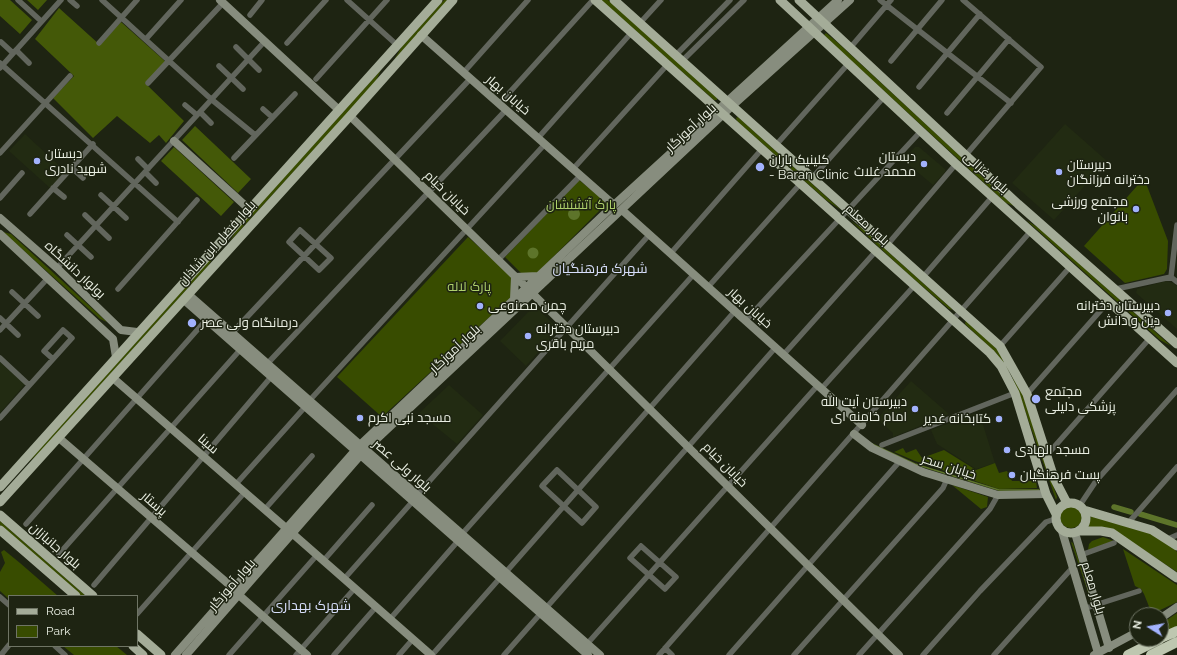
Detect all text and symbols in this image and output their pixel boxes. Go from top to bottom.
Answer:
street label: خیابان بهار [483,72,533,118]
street label: بلوار آموزگار [662,100,720,156]
place label: دبستان شهید نادری [45,146,107,177]
place label: دبستان محمد غلاث [854,149,916,180]
street label: بلوار غزالی [960,149,1012,197]
place label: کلینیک باران - Baran Clinic [769,152,849,183]
marker: دبستان شهید نادری [32,156,42,166]
place label: دبیرستان دخترانه فرزانگان [1067,157,1150,188]
marker: دبستان محمد غلاث [919,159,929,169]
marker: کلینیک باران - Baran Clinic [754,161,766,173]
marker: دبیرستان دخترانه فرزانگان [1054,167,1064,177]
street label: خیابان خیام [421,168,473,218]
place label: مجتمع ورزشی بانوان [1052,194,1128,225]
street label: بلوار فضل ابن شاذان [175,197,259,289]
park label: پارک آتشنشان [546,197,616,213]
street label: بلوار معلم [842,201,892,249]
marker: مجتمع ورزشی بانوان [1131,204,1141,214]
street label: بولوار دانشگاه [41,238,109,302]
district label: شهرک فرهنگیان [552,261,648,277]
park label: پارک لاله [447,279,491,295]
street label: خیابان بهار [725,284,775,332]
place label: چمن مصنوعی [488,298,566,314]
place label: دبیرستان دخترانه دین و دانش [1076,298,1160,329]
marker: چمن مصنوعی [475,301,485,311]
marker: دبیرستان دخترانه دین و دانش [1163,308,1173,318]
place label: درمانگاه ولی عصر [201,315,298,331]
marker: درمانگاه ولی عصر [186,317,198,329]
street label: بلوار آموزگار [426,321,484,377]
place label: دبیرستان دخترانه مریم باقری [536,321,620,352]
marker: دبیرستان دخترانه مریم باقری [523,331,533,341]
place label: مجتمع پزشکی دلیلی [1045,384,1116,415]
marker: مجتمع پزشکی دلیلی [1030,393,1042,405]
place label: دبیرستان آیت الله امام خامنه ای [821,394,907,425]
marker: دبیرستان آیت الله امام خامنه ای [910,404,920,414]
place label: مسجد نبی اکرم [368,410,451,426]
place label: کتابخانه غدیر [924,411,991,427]
marker: مسجد نبی اکرم [355,413,365,423]
marker: کتابخانه غدیر [994,414,1004,424]
street label: سینا [194,431,222,457]
street label: بلوار ولی عصر [369,436,435,496]
street label: خیابان خیام [699,439,751,491]
place label: مسجد الهادی [1015,442,1090,458]
marker: مسجد الهادی [1002,445,1012,455]
street label: خیابان سحر [920,451,978,483]
place label: پست فرهنگیان [1020,467,1100,483]
marker: پست فرهنگیان [1007,470,1017,480]
street label: پرستار [138,489,170,519]
street label: بلوار جانبازان [26,519,84,573]
street label: بلوار آموزگار [205,556,259,614]
street label: بلوار معلم [1078,560,1108,616]
legend [8,595,138,647]
district label: شهرک بهداری [271,598,351,614]
text: Road [46,604,75,618]
north arrow [1129,607,1169,647]
text: N [1131,619,1145,630]
text: Park [46,624,71,638]

